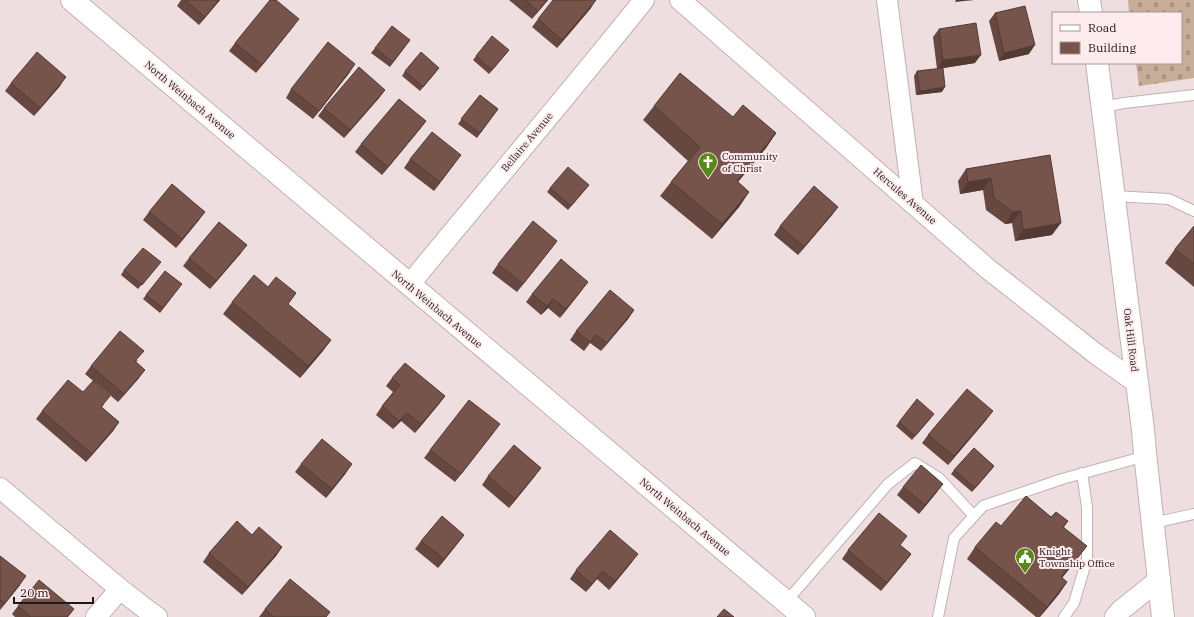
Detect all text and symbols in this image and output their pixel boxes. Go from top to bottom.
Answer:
legend [1052,12,1182,64]
text: Road [1088,20,1117,35]
text: Building [1088,40,1136,55]
street label: North Weinbach Avenue [142,58,238,142]
street label: Bellaire Avenue [498,110,556,174]
place label: Community of Christ [722,150,778,175]
church icon: Community of Christ [697,151,719,179]
street label: Hercules Avenue [871,165,939,227]
street label: North Weinbach Avenue [389,267,485,351]
street label: Oak Hill Road [1121,307,1141,373]
street label: North Weinbach Avenue [637,475,733,559]
place label: Knight Township Office [1039,545,1115,570]
public building icon: Knight Township Office [1014,546,1036,574]
scale bar [14,579,93,605]
text: 20 m [20,585,49,600]

